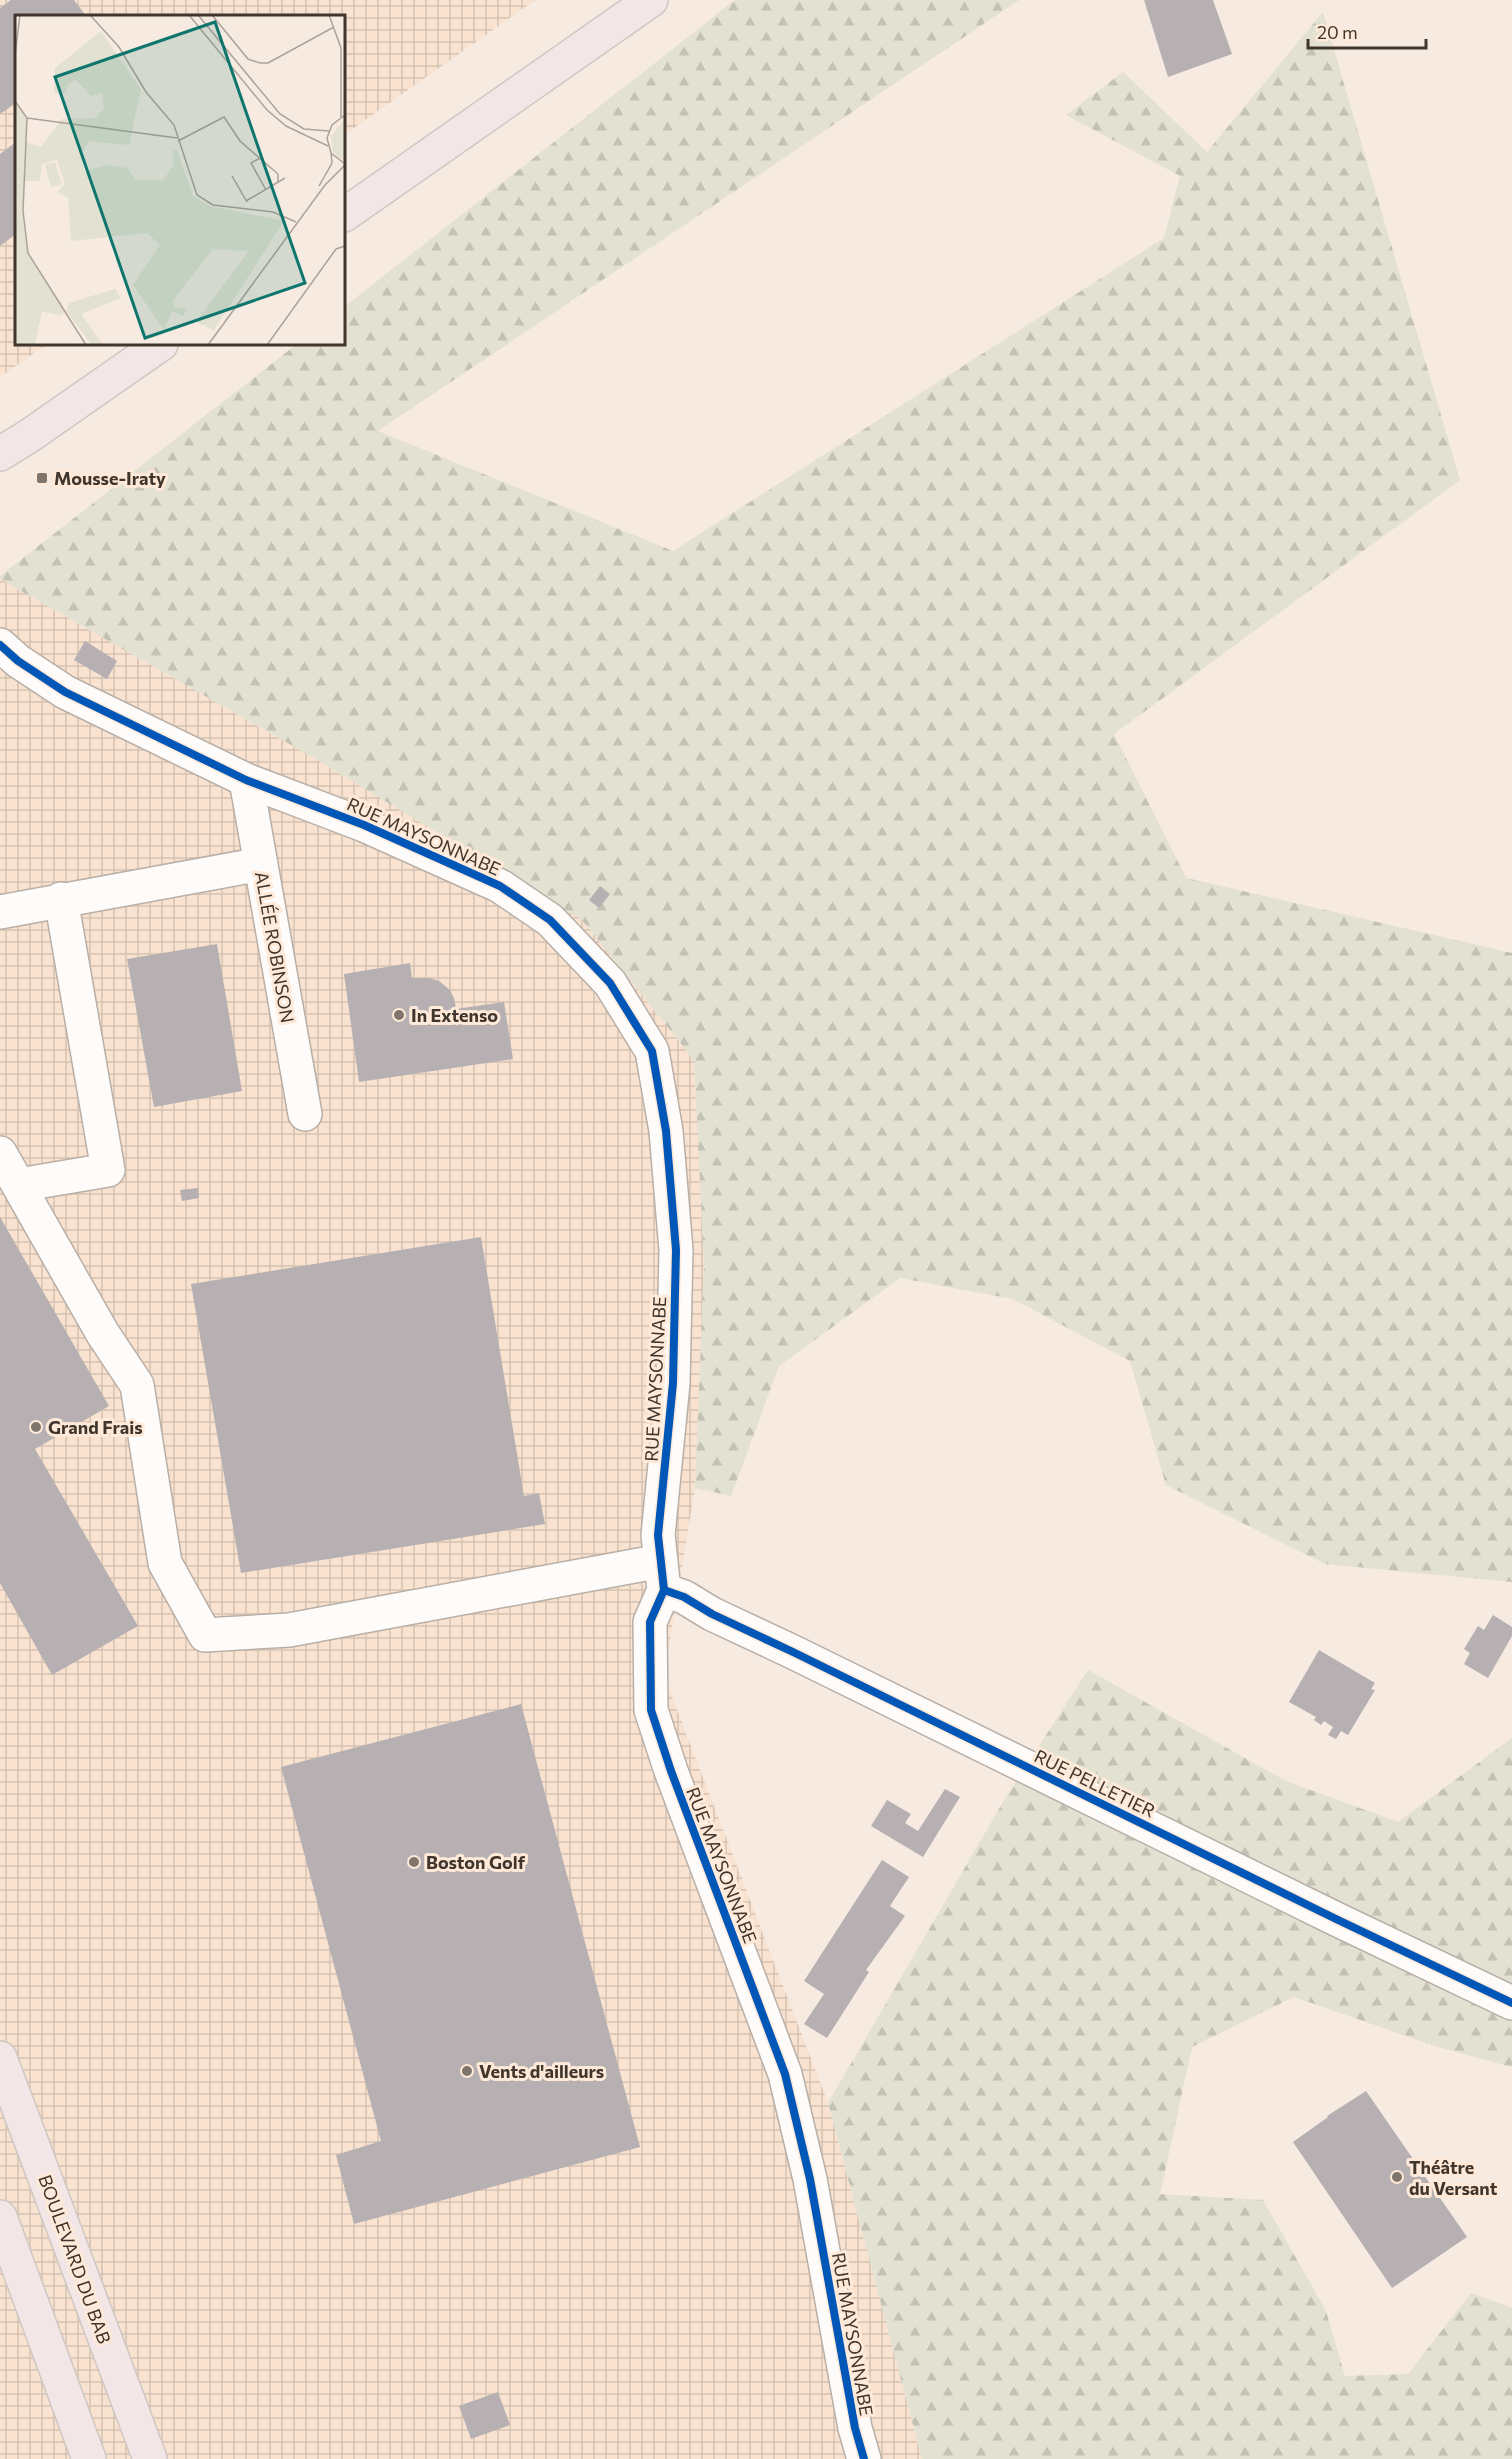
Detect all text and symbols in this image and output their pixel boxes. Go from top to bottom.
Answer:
scale bar [1308,12,1426,50]
inset map [15,15,345,345]
text: 20 m [1317,21,1358,43]
place label: Mousse-Iraty [54,467,166,489]
marker: Mousse-Iraty [35,471,49,485]
street label: RUE MAYSONNABE [344,792,504,880]
street label: ALLÉE ROBINSON [251,870,299,1024]
place label: In Extenso [411,1004,498,1026]
marker: In Extenso [392,1008,406,1022]
street label: RUE MAYSONNABE [640,1296,670,1462]
place label: Grand Frais [48,1416,143,1438]
marker: Grand Frais [29,1420,43,1434]
street label: RUE PELLETIER [1031,1744,1159,1822]
street label: RUE MAYSONNABE [682,1784,762,1946]
place label: Boston Golf [426,1851,526,1873]
marker: Boston Golf [407,1855,421,1869]
place label: Vents d'ailleurs [479,2060,604,2082]
marker: Vents d'ailleurs [460,2064,474,2078]
place label: Théâtre du Versant [1409,2156,1498,2199]
marker: Théâtre du Versant [1390,2170,1404,2184]
street label: BOULEVARD DU BAB [34,2172,116,2346]
street label: RUE MAYSONNABE [828,2251,878,2417]

